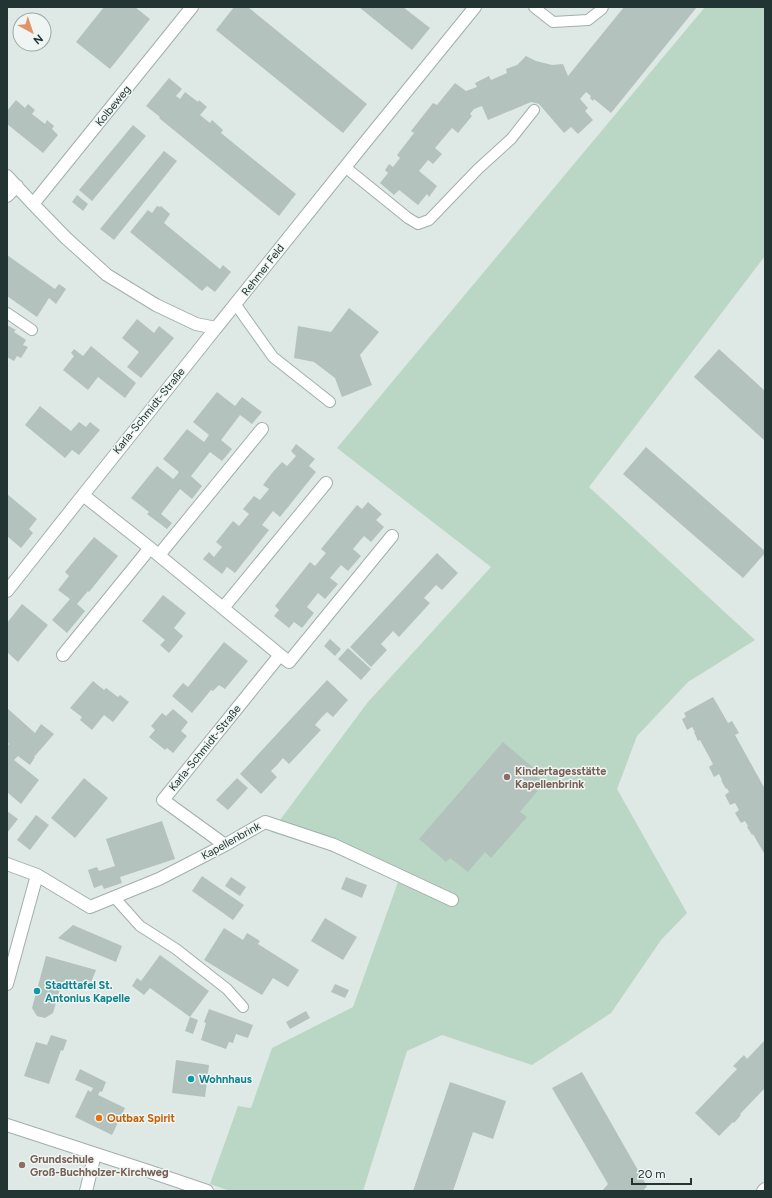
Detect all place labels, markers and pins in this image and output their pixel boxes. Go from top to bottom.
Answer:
place label: Kindertagesstätte Kapellenbrink [515,765,606,791]
marker: Kindertagesstätte Kapellenbrink [502,772,512,782]
place label: Stadttafel St. Antonius Kapelle [45,979,130,1005]
marker: Stadttafel St. Antonius Kapelle [32,986,42,996]
place label: Wohnhaus [199,1073,252,1086]
marker: Wohnhaus [186,1074,196,1084]
place label: Outbax Spirit [107,1112,175,1125]
marker: Outbax Spirit [94,1113,104,1123]
place label: Grundschule Groß-Buchholzer-Kirchweg [30,1153,169,1179]
marker: Grundschule Groß-Buchholzer-Kirchweg [17,1160,27,1170]

